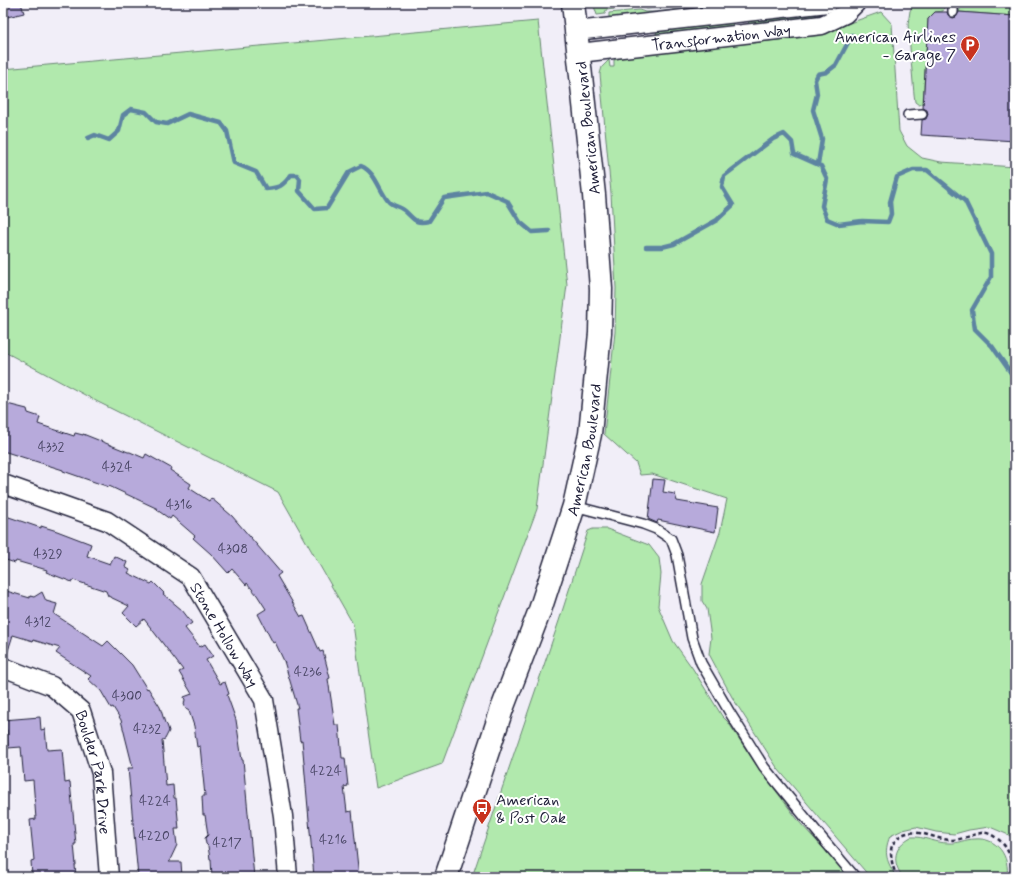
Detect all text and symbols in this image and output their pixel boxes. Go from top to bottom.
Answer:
street label: Transformation Way [650,20,792,57]
place label: American Airlines - Garage 7 [835,27,956,67]
parking icon: American Airlines - Garage 7 [959,34,981,62]
street label: American Boulevard [571,60,606,196]
street label: American Boulevard [562,383,607,519]
house number: 4332 [38,438,64,456]
house number: 4324 [102,458,132,476]
house number: 4316 [166,496,192,514]
house number: 4308 [218,540,248,558]
house number: 4329 [33,545,63,563]
street label: Stone Hollow Way [184,579,263,691]
house number: 4312 [25,613,51,631]
house number: 4236 [294,663,322,681]
house number: 4300 [112,687,142,705]
street label: Boulder Park Drive [69,708,115,835]
house number: 4232 [133,720,161,738]
house number: 4224 [310,762,342,780]
place label: American & Post Oak [496,790,566,829]
house number: 4224 [139,792,171,810]
bus stop icon: American & Post Oak [471,797,493,825]
house number: 4220 [138,827,170,845]
house number: 4216 [319,831,347,849]
house number: 4217 [212,834,242,852]

